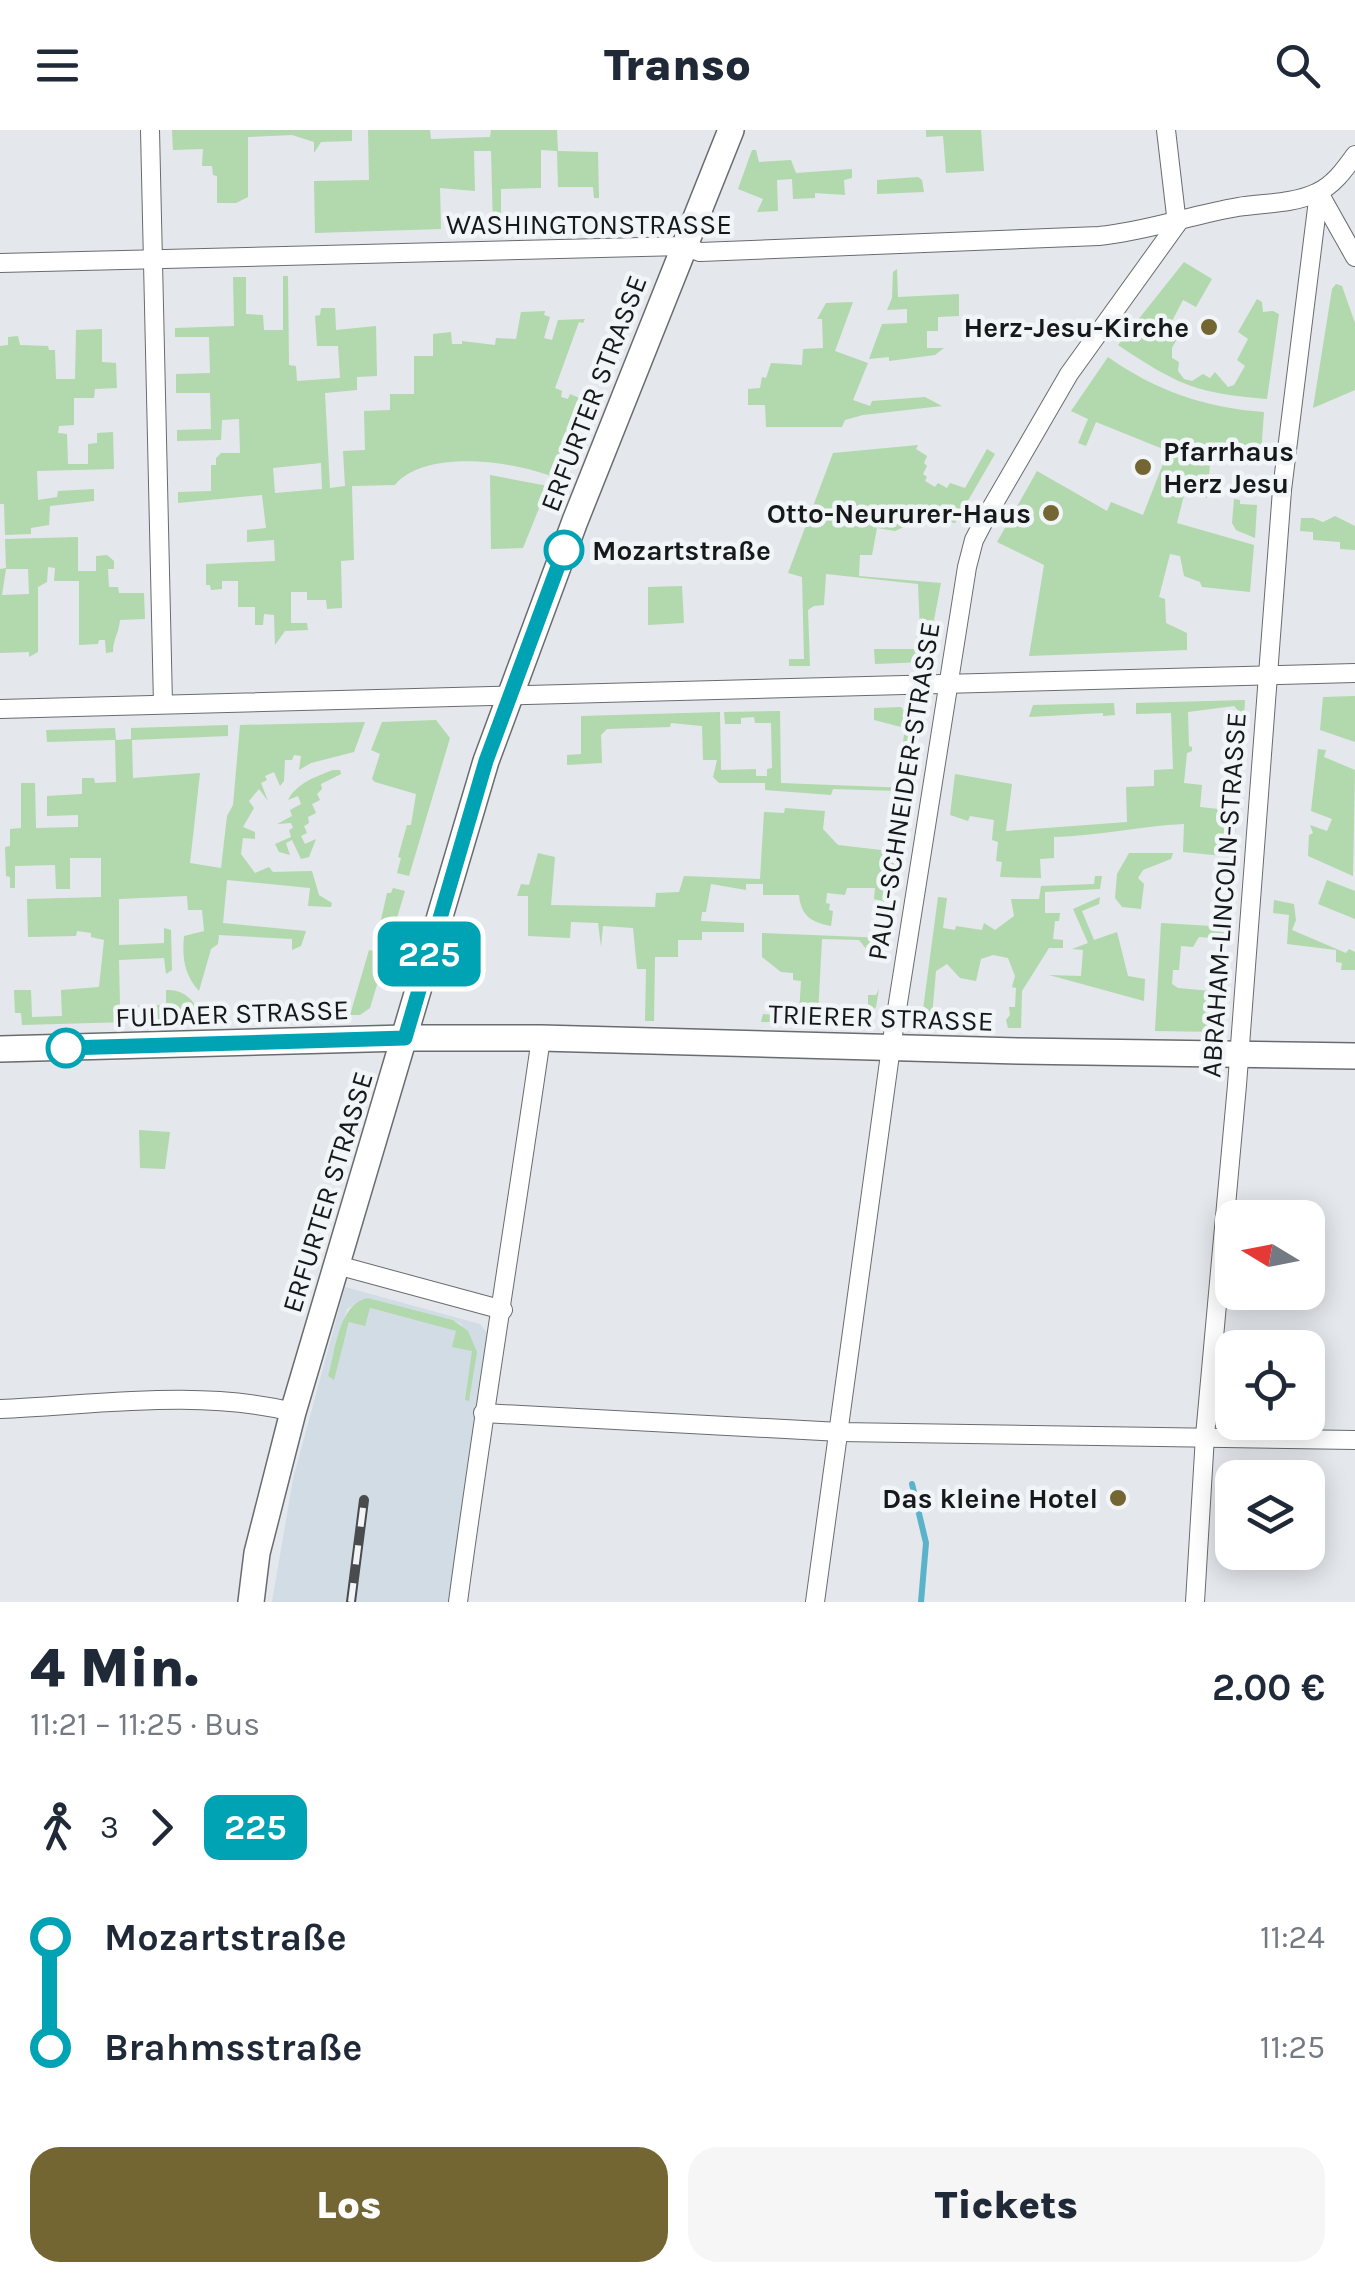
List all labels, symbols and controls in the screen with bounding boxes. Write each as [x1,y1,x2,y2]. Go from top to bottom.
icon: menu [30,38,85,93]
icon: search [1270,38,1325,93]
text: Transo [604,39,751,91]
street label: WASHINGTONSTRASSE [446,208,732,241]
street label: ERFURTER STRASSE [533,270,654,516]
place label: Herz-Jesu-Kirche [963,311,1189,344]
marker: Herz-Jesu-Kirche [1198,316,1220,338]
place label: Pfarrhaus Herz Jesu [1163,435,1294,500]
marker: Pfarrhaus Herz Jesu [1132,456,1154,478]
place label: Otto-Neururer-Haus [767,497,1031,530]
marker: Otto-Neururer-Haus [1040,502,1062,524]
marker: Mozartstraße [545,531,583,569]
place label: Mozartstraße [592,534,771,567]
street label: PAUL-SCHNEIDER-STRASSE [860,620,947,963]
street label: ABRAHAM-LINCOLN-STRASSE [1194,711,1253,1079]
line badge: 225 [372,922,486,986]
text: 225 [398,934,460,975]
street label: FULDAER STRASSE [115,993,349,1034]
street label: TRIERER STRASSE [768,997,994,1038]
unlabelled marker [47,1029,85,1067]
street label: ERFURTER STRASSE [275,1068,380,1317]
north arrow [1215,1200,1325,1310]
map controls [1215,1200,1325,1570]
button: locate [1215,1330,1325,1440]
button: layers [1215,1460,1325,1570]
place label: Das kleine Hotel [882,1482,1098,1515]
marker: Das kleine Hotel [1107,1487,1129,1509]
text: 4 Min. [30,1636,198,1700]
text: 2.00 € [1212,1665,1325,1710]
text: 11:21 – 11:25 · Bus [30,1706,260,1743]
icon: walk [30,1800,85,1855]
icon: forward [134,1800,189,1855]
text: 225 [224,1807,287,1848]
text: 3 [100,1809,119,1846]
text: Mozartstraße [104,1915,347,1960]
text: 11:24 [1260,1919,1325,1956]
text: Brahmsstraße [104,2025,363,2070]
text: 11:25 [1260,2029,1325,2066]
button: Los [30,2147,668,2262]
button: Tickets [688,2147,1325,2262]

